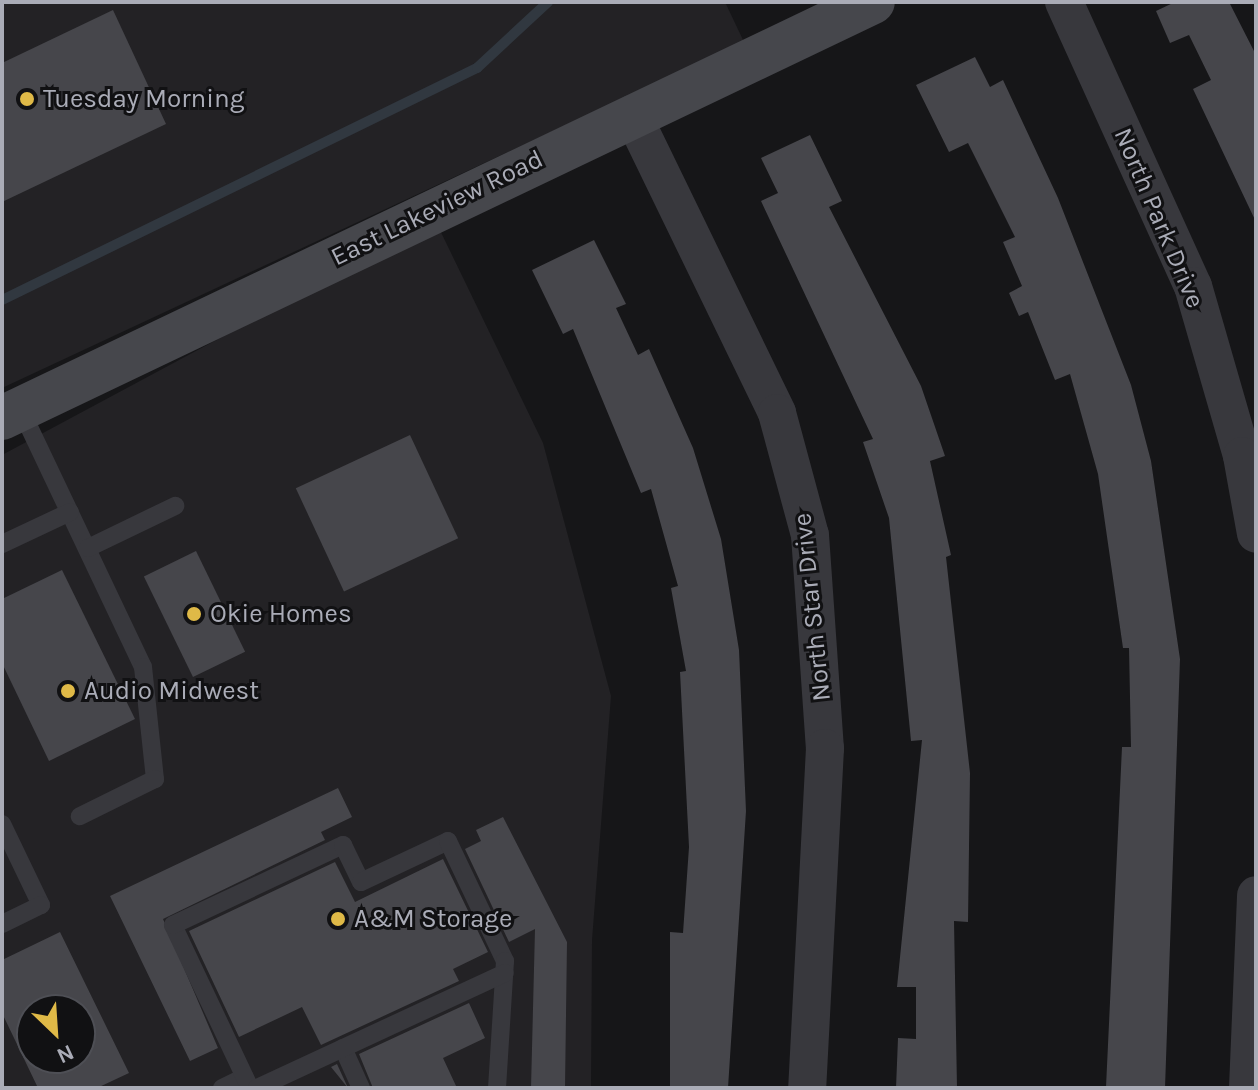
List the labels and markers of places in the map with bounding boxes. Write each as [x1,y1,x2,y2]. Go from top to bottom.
place label: Tuesday Morning [43,83,244,115]
marker: Tuesday Morning [18,90,36,108]
place label: Okie Homes [210,598,352,630]
marker: Okie Homes [185,605,203,623]
place label: Audio Midwest [84,675,259,707]
marker: Audio Midwest [59,682,77,700]
place label: A&M Storage [354,903,512,935]
marker: A&M Storage [329,910,347,928]

